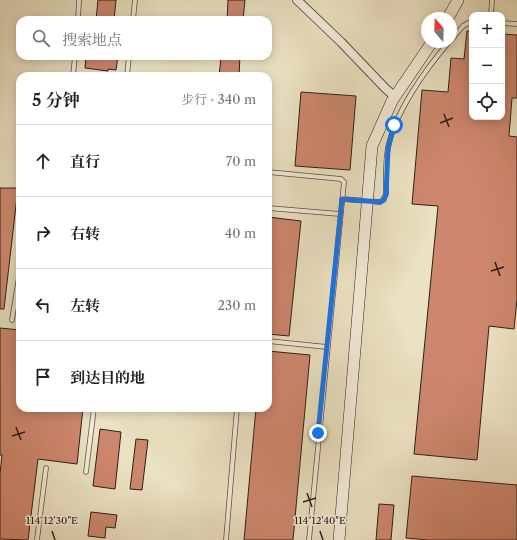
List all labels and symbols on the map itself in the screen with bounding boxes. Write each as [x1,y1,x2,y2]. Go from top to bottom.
north arrow [421,12,457,48]
route start [385,116,403,134]
route end [309,424,327,442]
text: 114°12'30"E [26,514,78,527]
text: 114°12'40"E [294,514,346,527]

